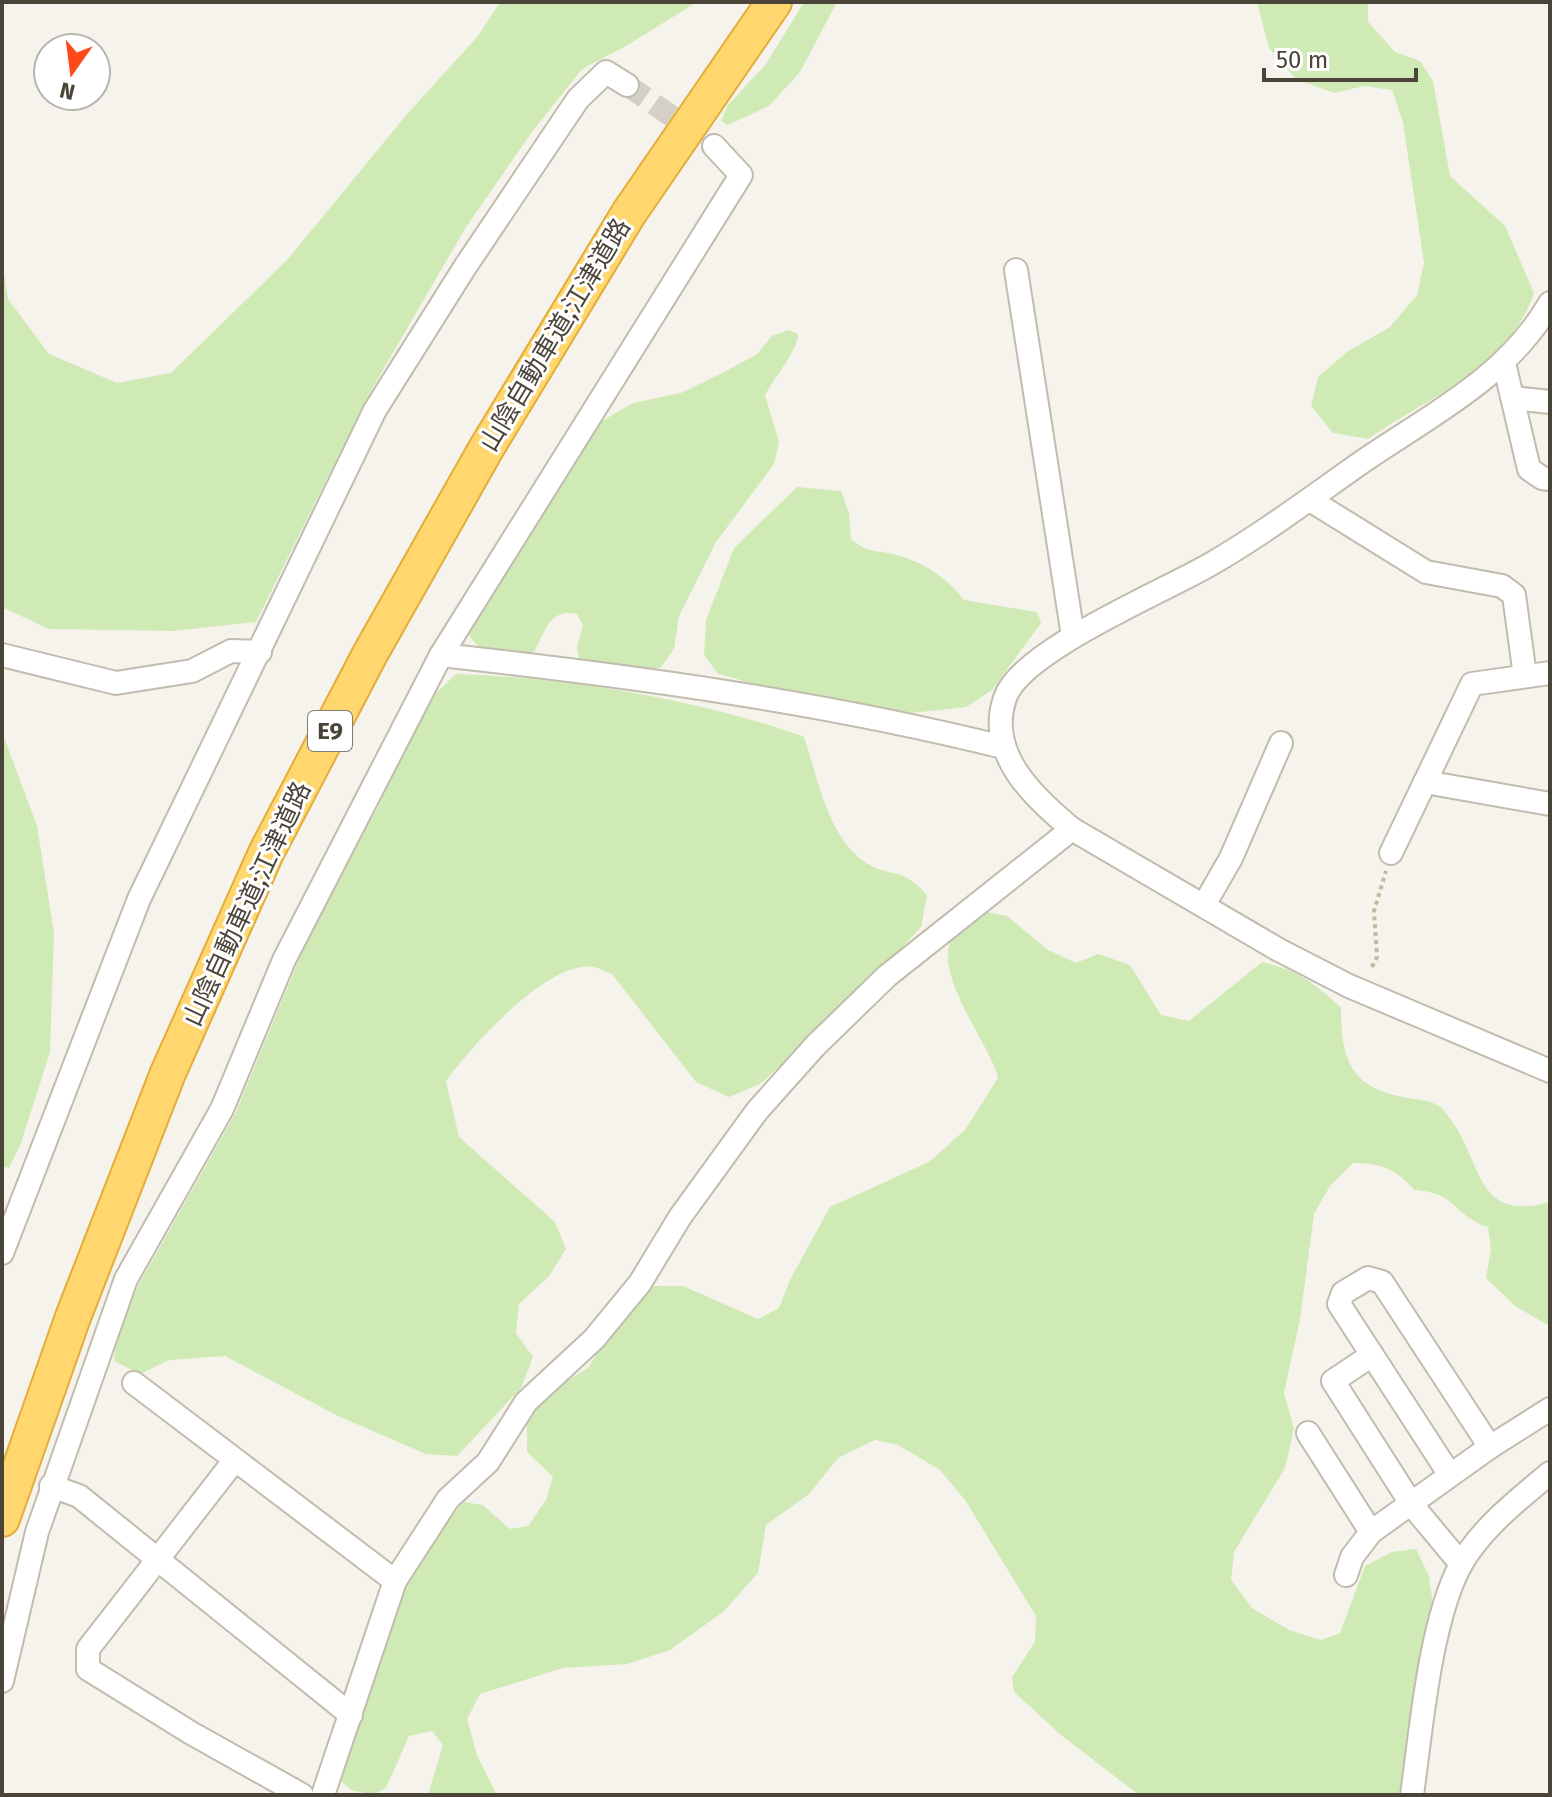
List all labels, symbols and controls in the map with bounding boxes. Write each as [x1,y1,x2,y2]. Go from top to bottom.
north arrow [32,32,112,112]
scale bar [1264,32,1416,82]
text: 50 m [1276,46,1328,74]
text: N [57,76,78,106]
street label: 山陰自動車道;江津道路 [473,213,637,457]
road number: E9 [308,711,352,751]
street label: 山陰自動車道;江津道路 [177,777,317,1031]

